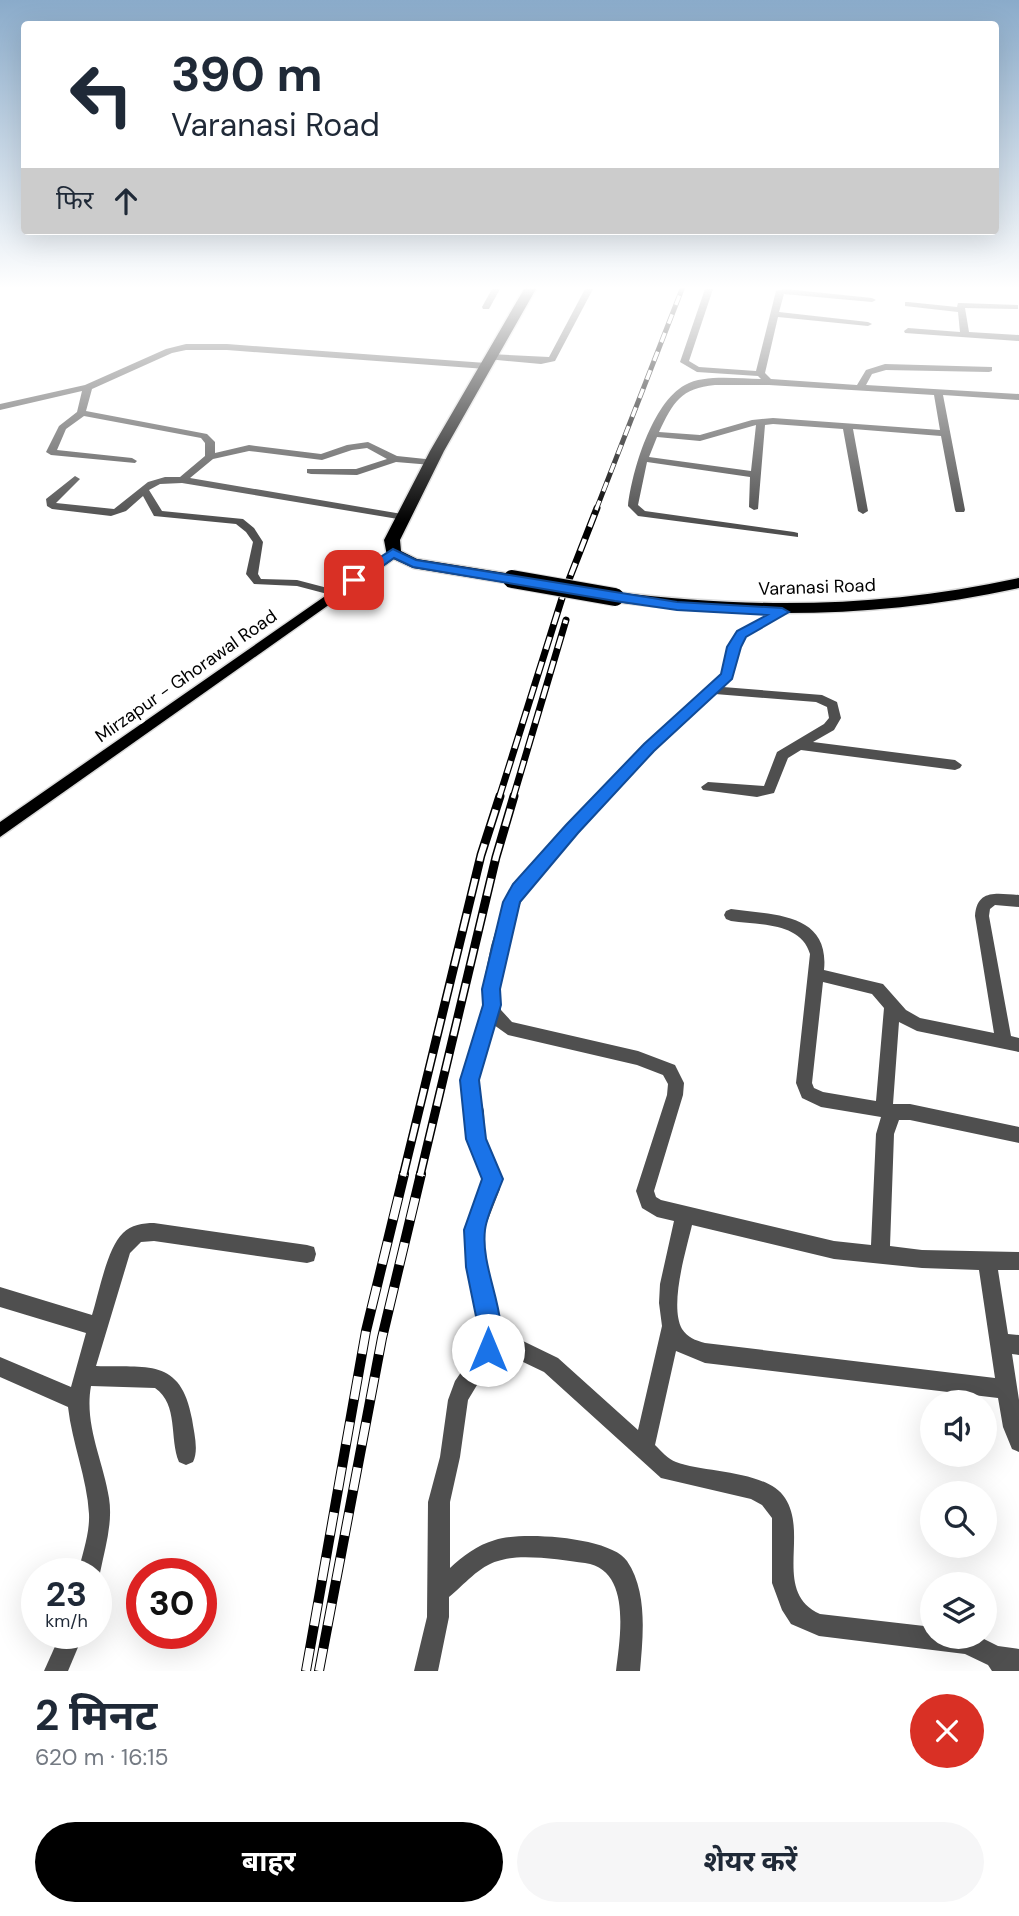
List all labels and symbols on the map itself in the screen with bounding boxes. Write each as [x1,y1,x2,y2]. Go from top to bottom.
pin [324,550,384,610]
street label: Varanasi Road [758,573,876,601]
street label: Mirzapur - Ghorawal Road [90,604,282,748]
position arrow [451,1313,525,1387]
speed limit sign: 30 [126,1558,217,1649]

